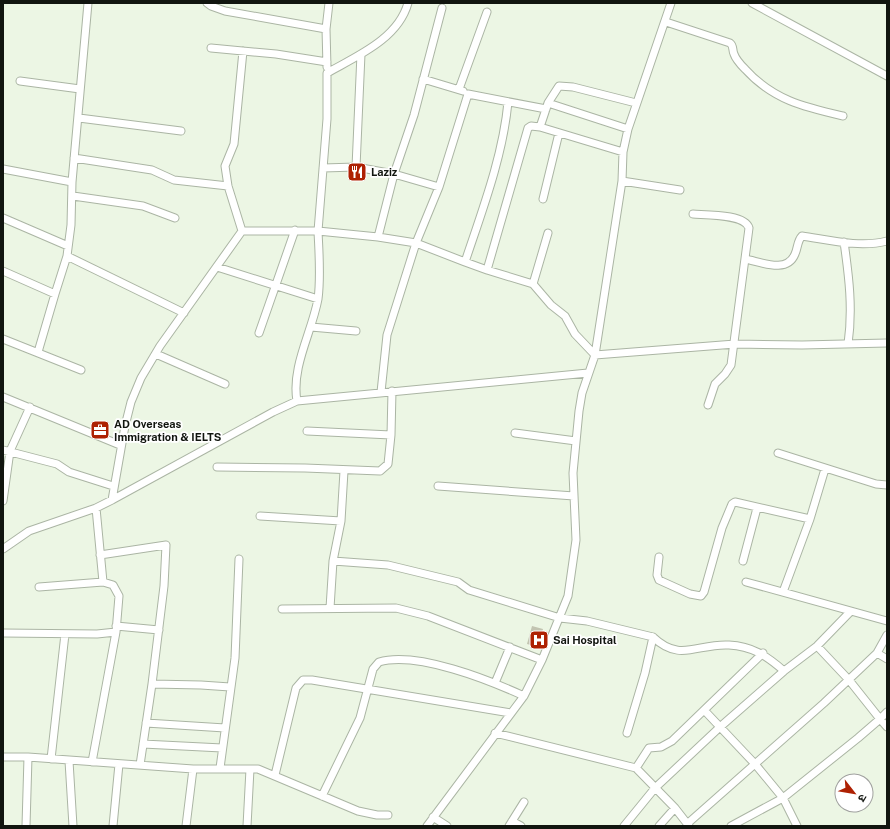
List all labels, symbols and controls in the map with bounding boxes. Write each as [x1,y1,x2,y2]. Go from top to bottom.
restaurant icon: Laziz [346,161,368,183]
place label: Laziz [371,166,398,178]
place label: AD Overseas Immigration & IELTS [114,418,222,443]
office icon: AD Overseas Immigration & IELTS [89,419,111,441]
hospital icon: Sai Hospital [528,629,550,651]
place label: Sai Hospital [553,634,617,646]
north arrow [834,773,874,813]
text: उ [855,792,869,804]

